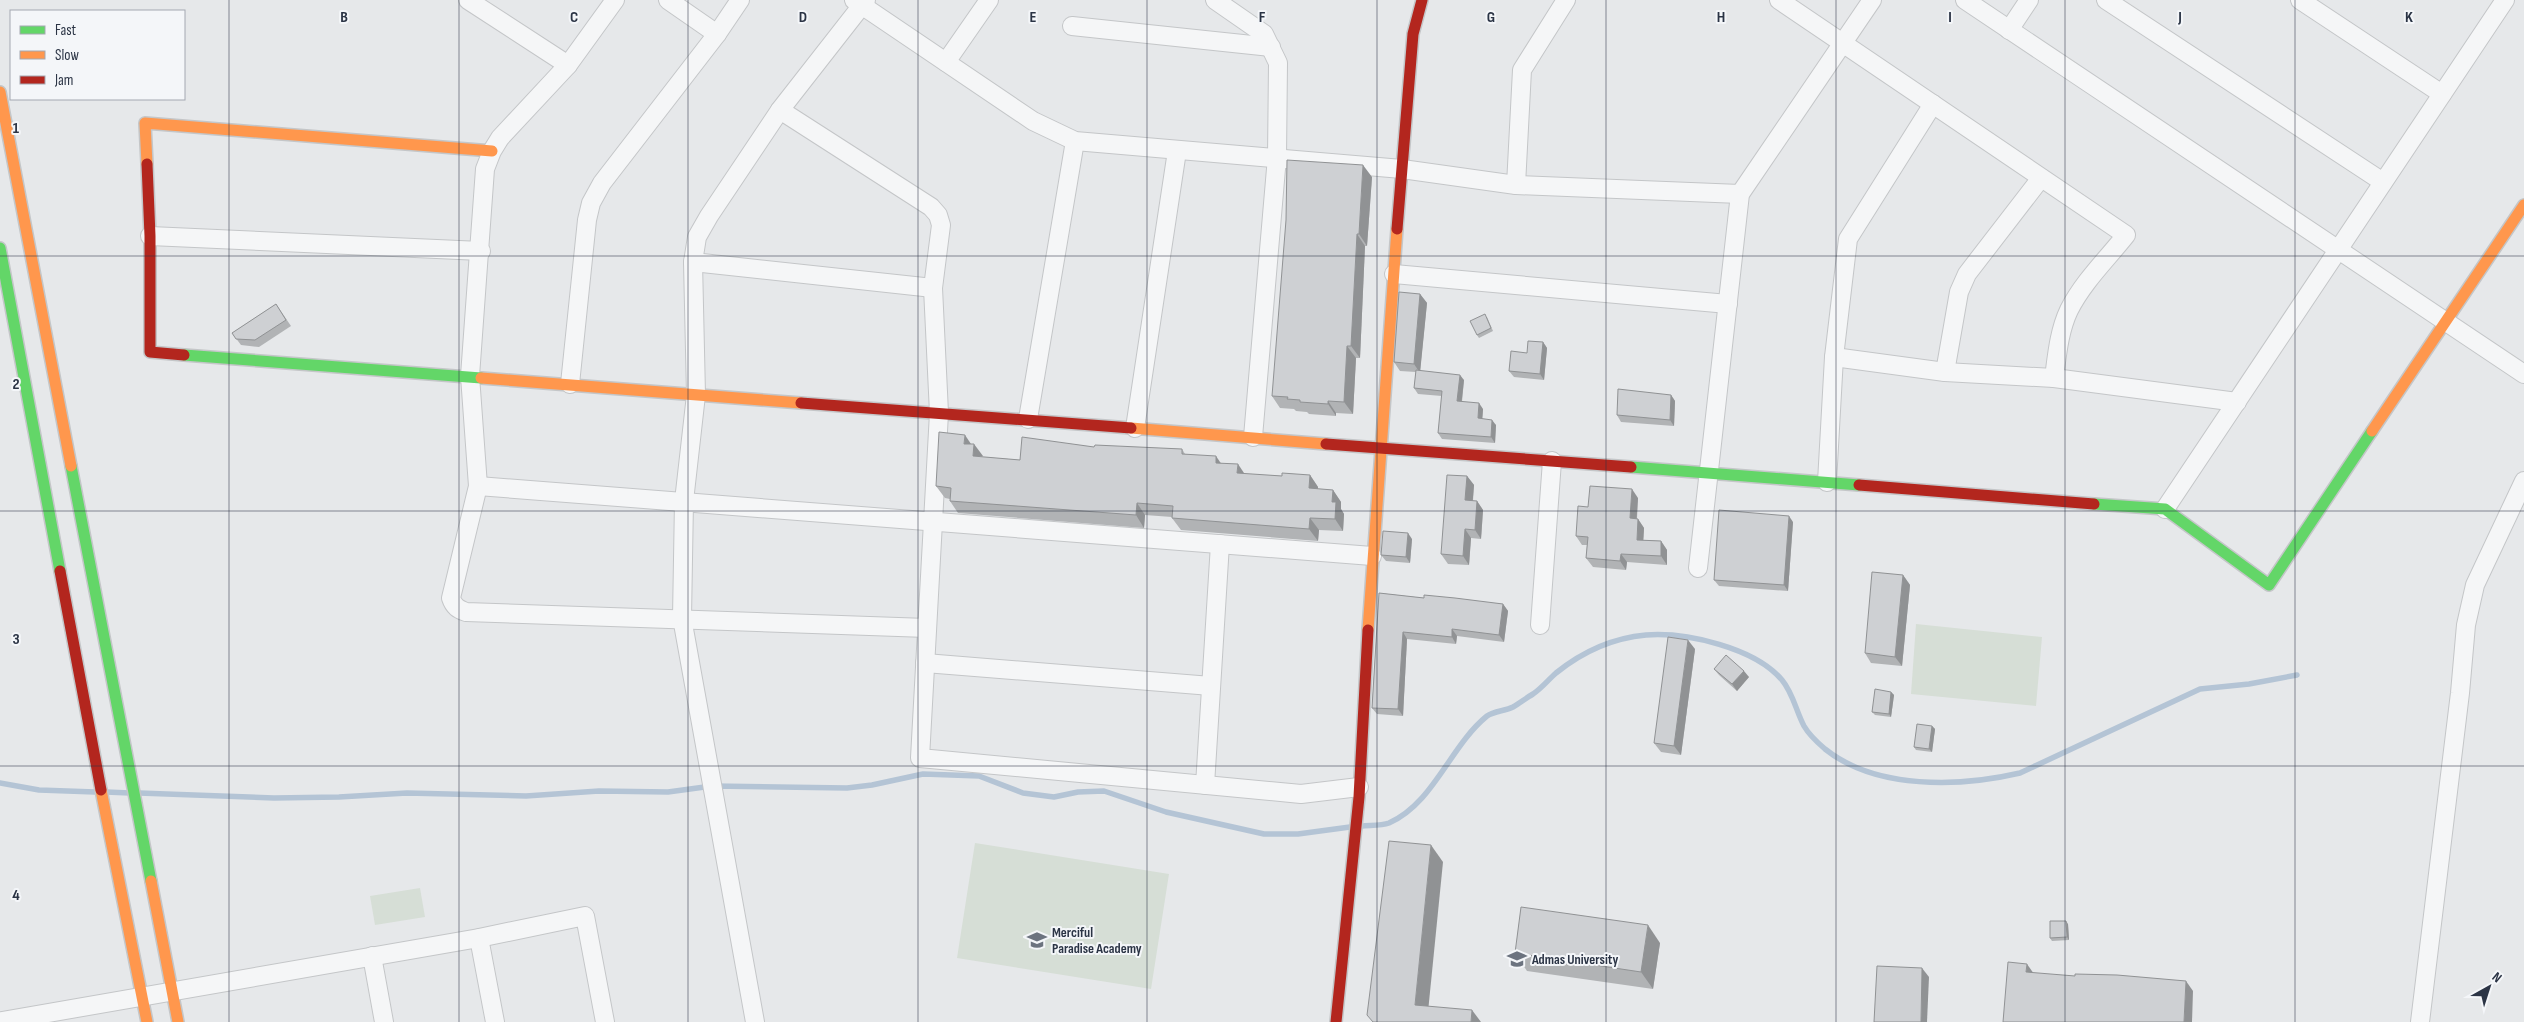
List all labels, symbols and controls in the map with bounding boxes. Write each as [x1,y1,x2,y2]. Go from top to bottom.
text: B [340,8,348,27]
text: C [570,8,578,27]
text: D [799,8,807,27]
text: E [1030,8,1037,27]
text: F [1259,8,1266,27]
text: G [1487,8,1495,27]
text: H [1717,8,1725,27]
text: I [1948,8,1952,27]
text: J [2177,8,2182,27]
text: K [2405,8,2413,27]
legend [10,10,185,100]
text: Fast [55,21,77,40]
text: Slow [55,46,79,65]
text: Jam [54,71,73,90]
text: 1 [13,119,20,138]
text: 2 [12,375,20,394]
text: 3 [12,630,20,649]
text: 4 [12,886,20,905]
place label: Merciful Paradise Academy [1052,924,1142,957]
school or university icon: Merciful Paradise Academy [1026,929,1048,951]
school or university icon: Admas University [1506,948,1528,970]
place label: Admas University [1531,951,1618,968]
north arrow [2464,962,2514,1012]
text: N [2489,968,2505,986]

